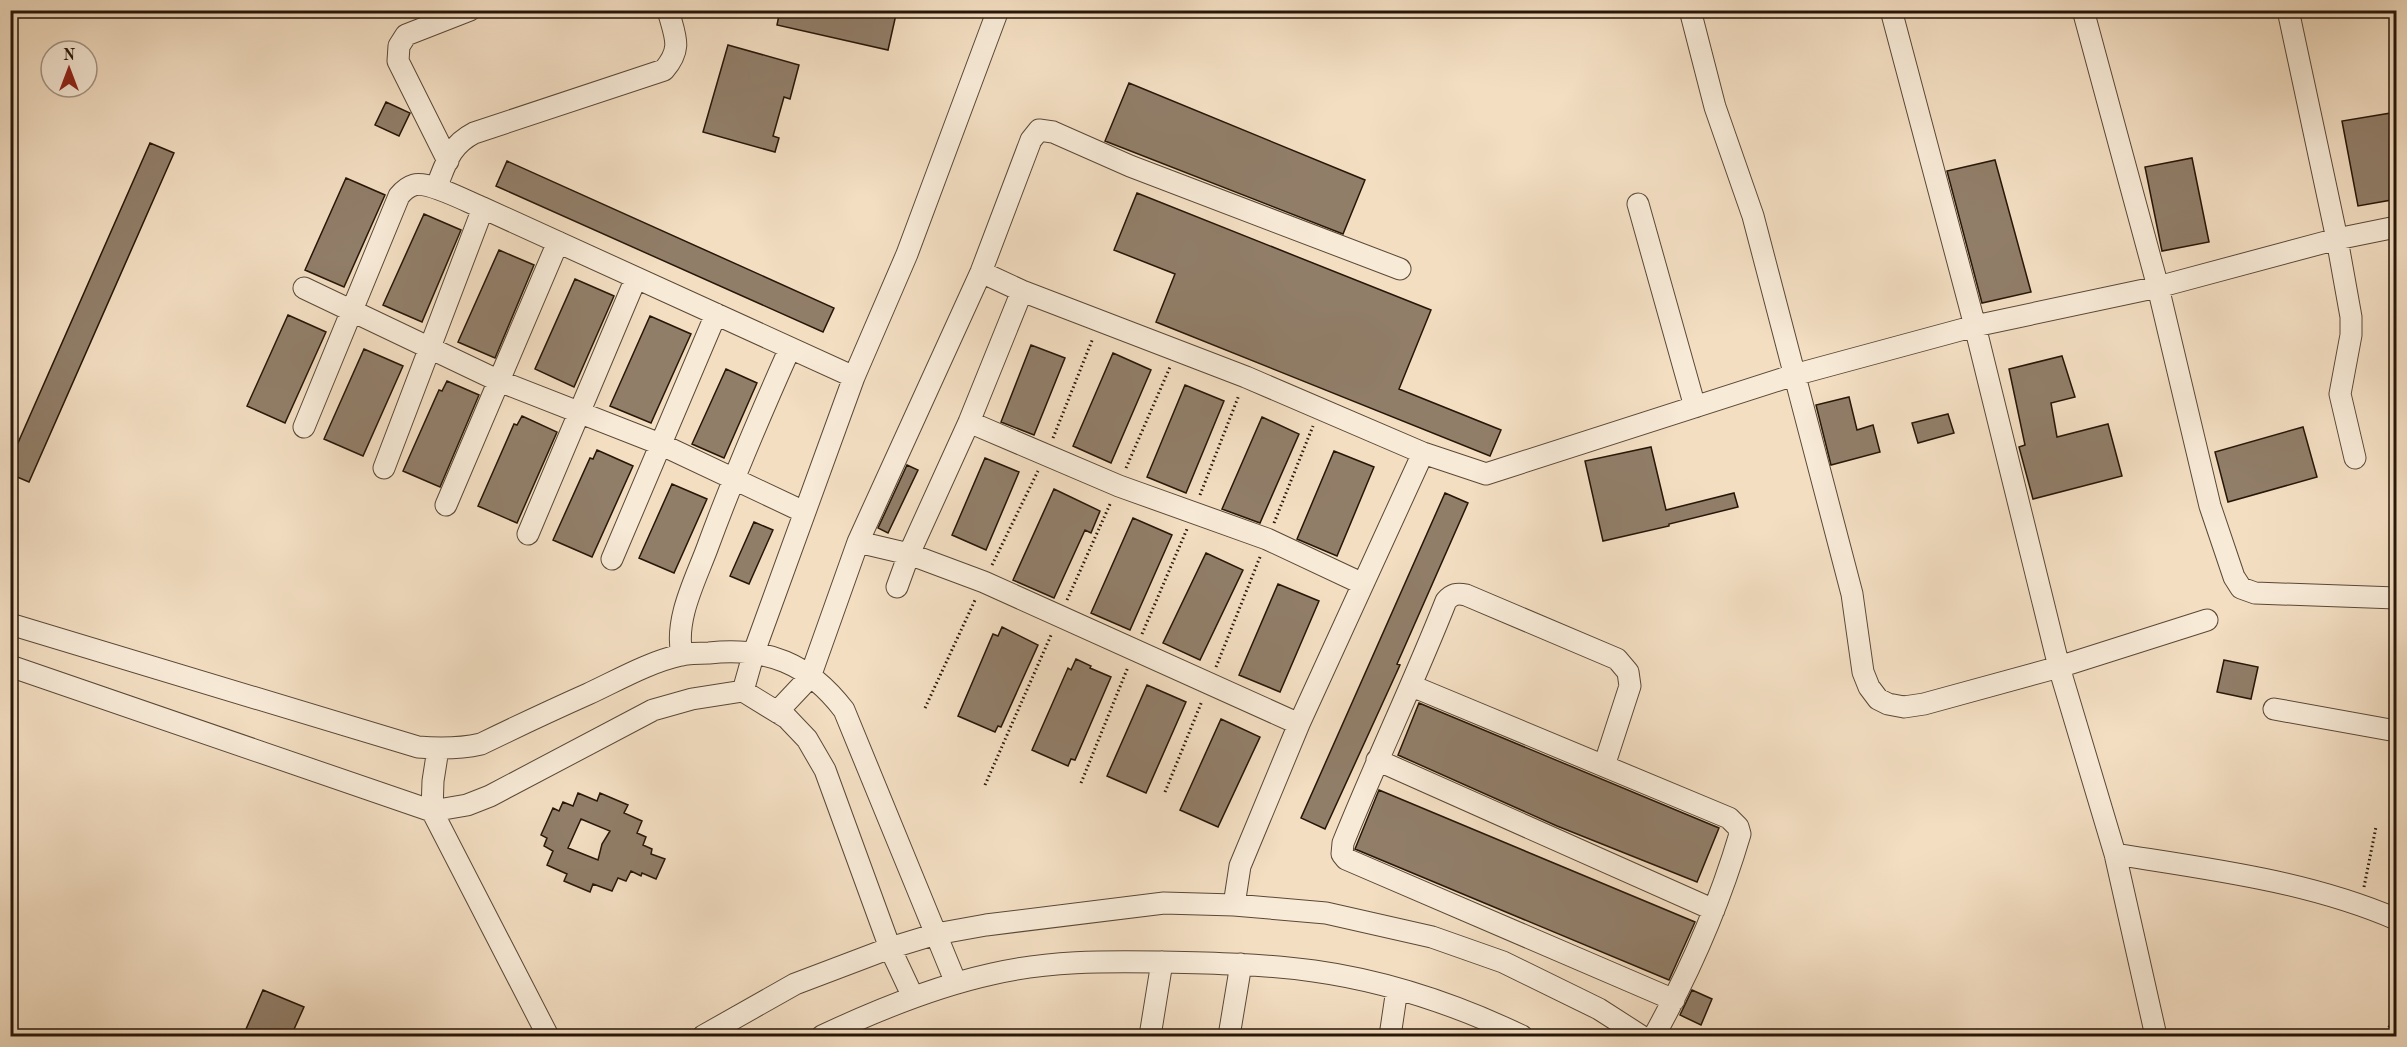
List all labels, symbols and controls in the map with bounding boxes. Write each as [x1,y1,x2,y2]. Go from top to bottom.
north arrow [39,39,99,99]
text: N [63,48,76,64]

